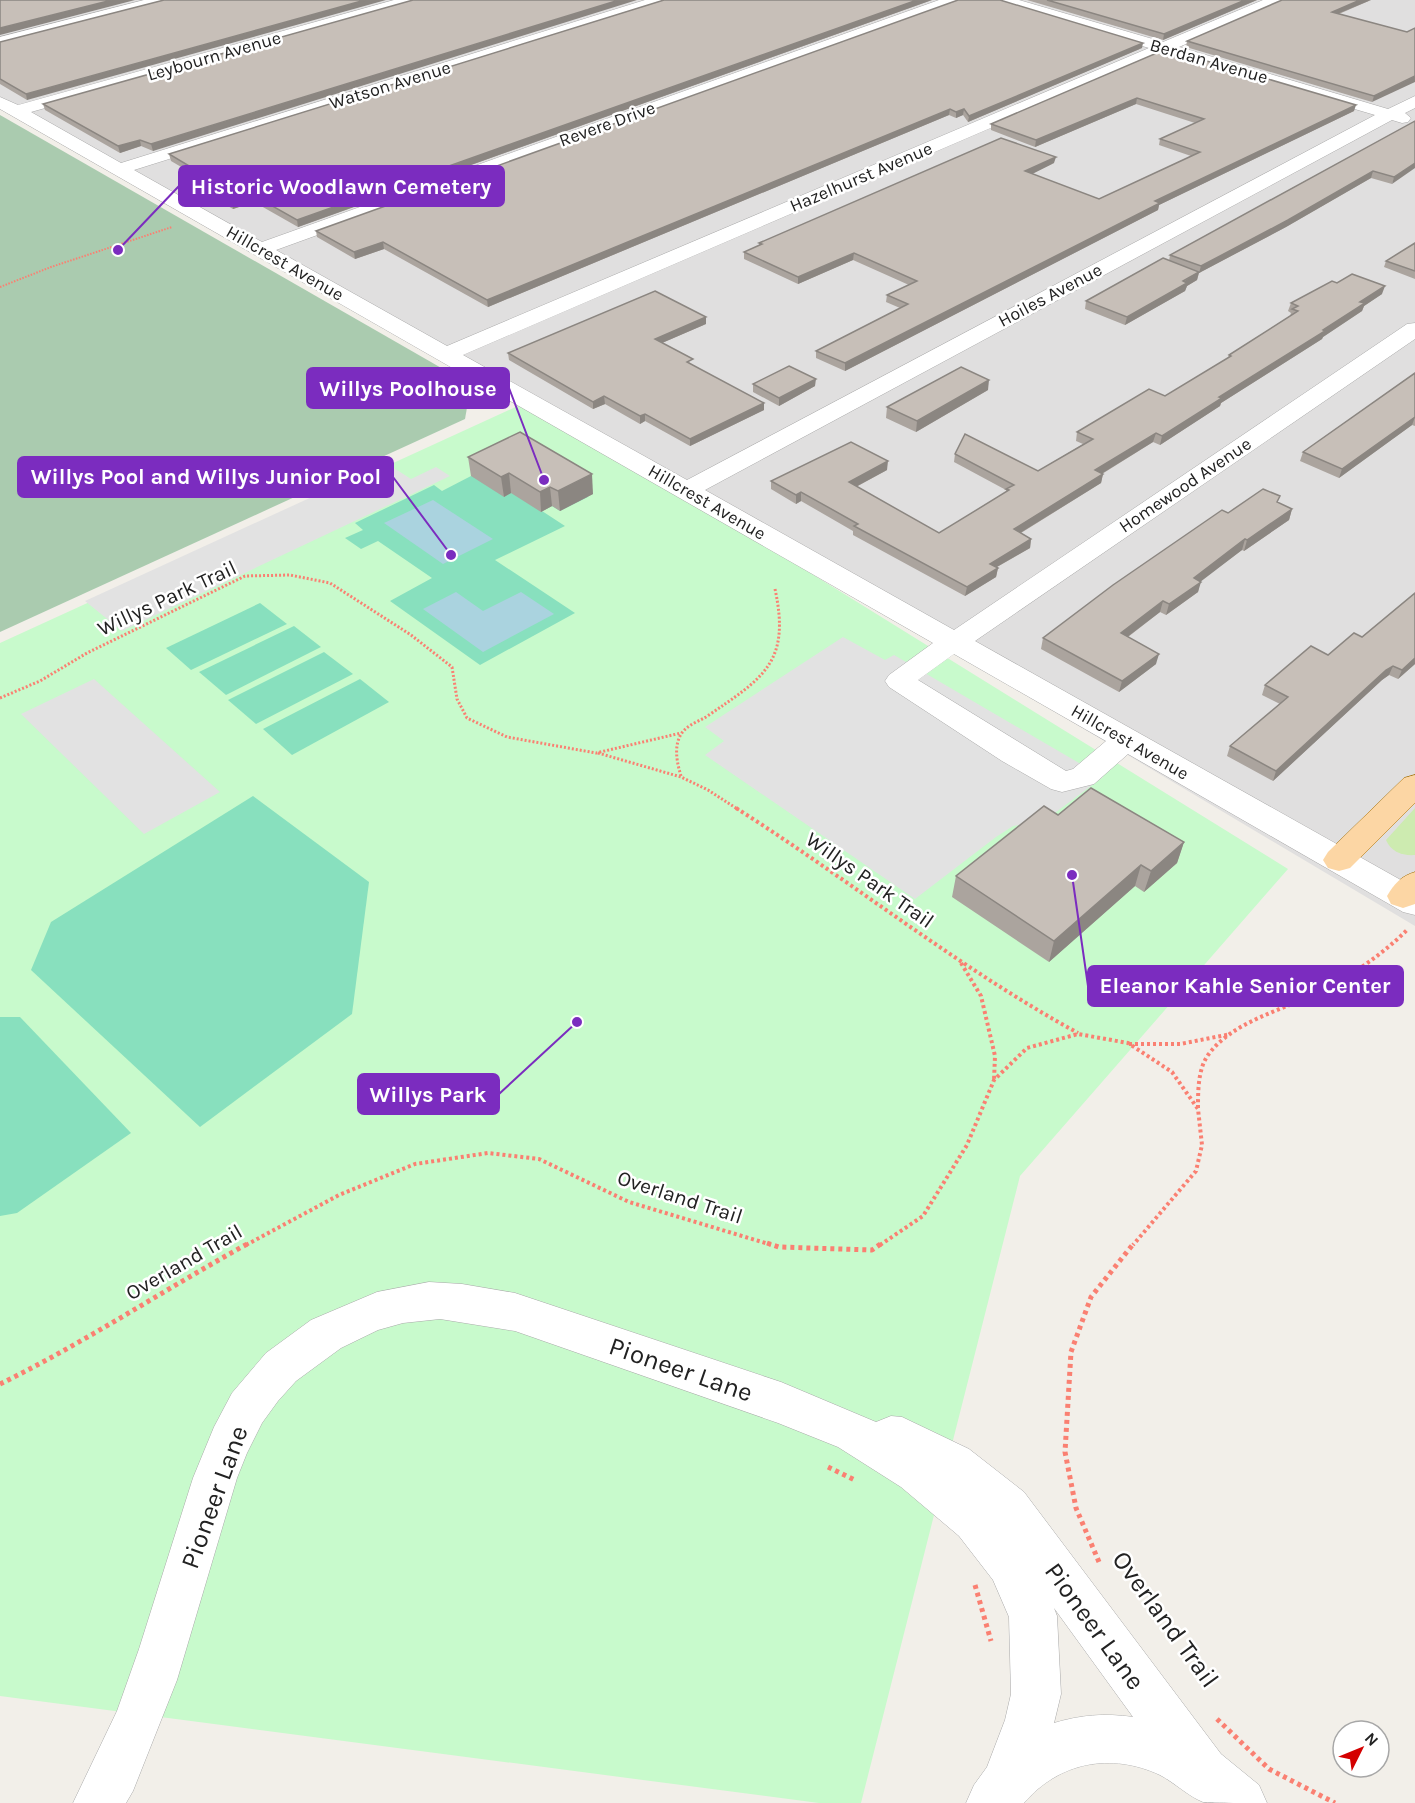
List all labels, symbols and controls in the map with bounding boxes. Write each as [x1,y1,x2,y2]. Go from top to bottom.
street label: Leybourn Avenue [144,26,284,86]
street label: Berdan Avenue [1147,34,1271,88]
street label: Watson Avenue [327,56,453,114]
street label: Revere Drive [556,96,658,152]
street label: Hazelhurst Avenue [786,137,936,217]
callout: Historic Woodlawn Cemetery [179,166,504,206]
text: Historic Woodlawn Cemetery [191,174,491,200]
street label: Hillcrest Avenue [222,220,348,306]
street label: Hoiles Avenue [994,258,1106,332]
callout: Willys Poolhouse [307,368,509,408]
text: Willys Poolhouse [319,376,497,402]
street label: Homewood Avenue [1115,433,1255,537]
callout: Willys Pool and Willys Junior Pool [18,457,393,497]
street label: Hillcrest Avenue [644,459,770,545]
text: Willys Pool and Willys Junior Pool [31,464,381,490]
street label: Willys Park Trail [94,555,240,641]
street label: Hillcrest Avenue [1067,699,1193,785]
street label: Willys Park Trail [801,827,939,933]
callout: Eleanor Kahle Senior Center [1088,966,1403,1006]
text: Eleanor Kahle Senior Center [1100,973,1391,999]
callout: Willys Park [358,1074,499,1114]
text: Willys Park [370,1082,486,1108]
street label: Overland Trail [614,1165,746,1229]
street label: Overland Trail [122,1219,246,1305]
street label: Pioneer Lane [605,1330,757,1409]
street label: Pioneer Lane [174,1421,255,1573]
street label: Overland Trail [1106,1545,1226,1694]
street label: Pioneer Lane [1038,1557,1151,1696]
north arrow [1331,1719,1391,1779]
text: N [1361,1728,1382,1750]

